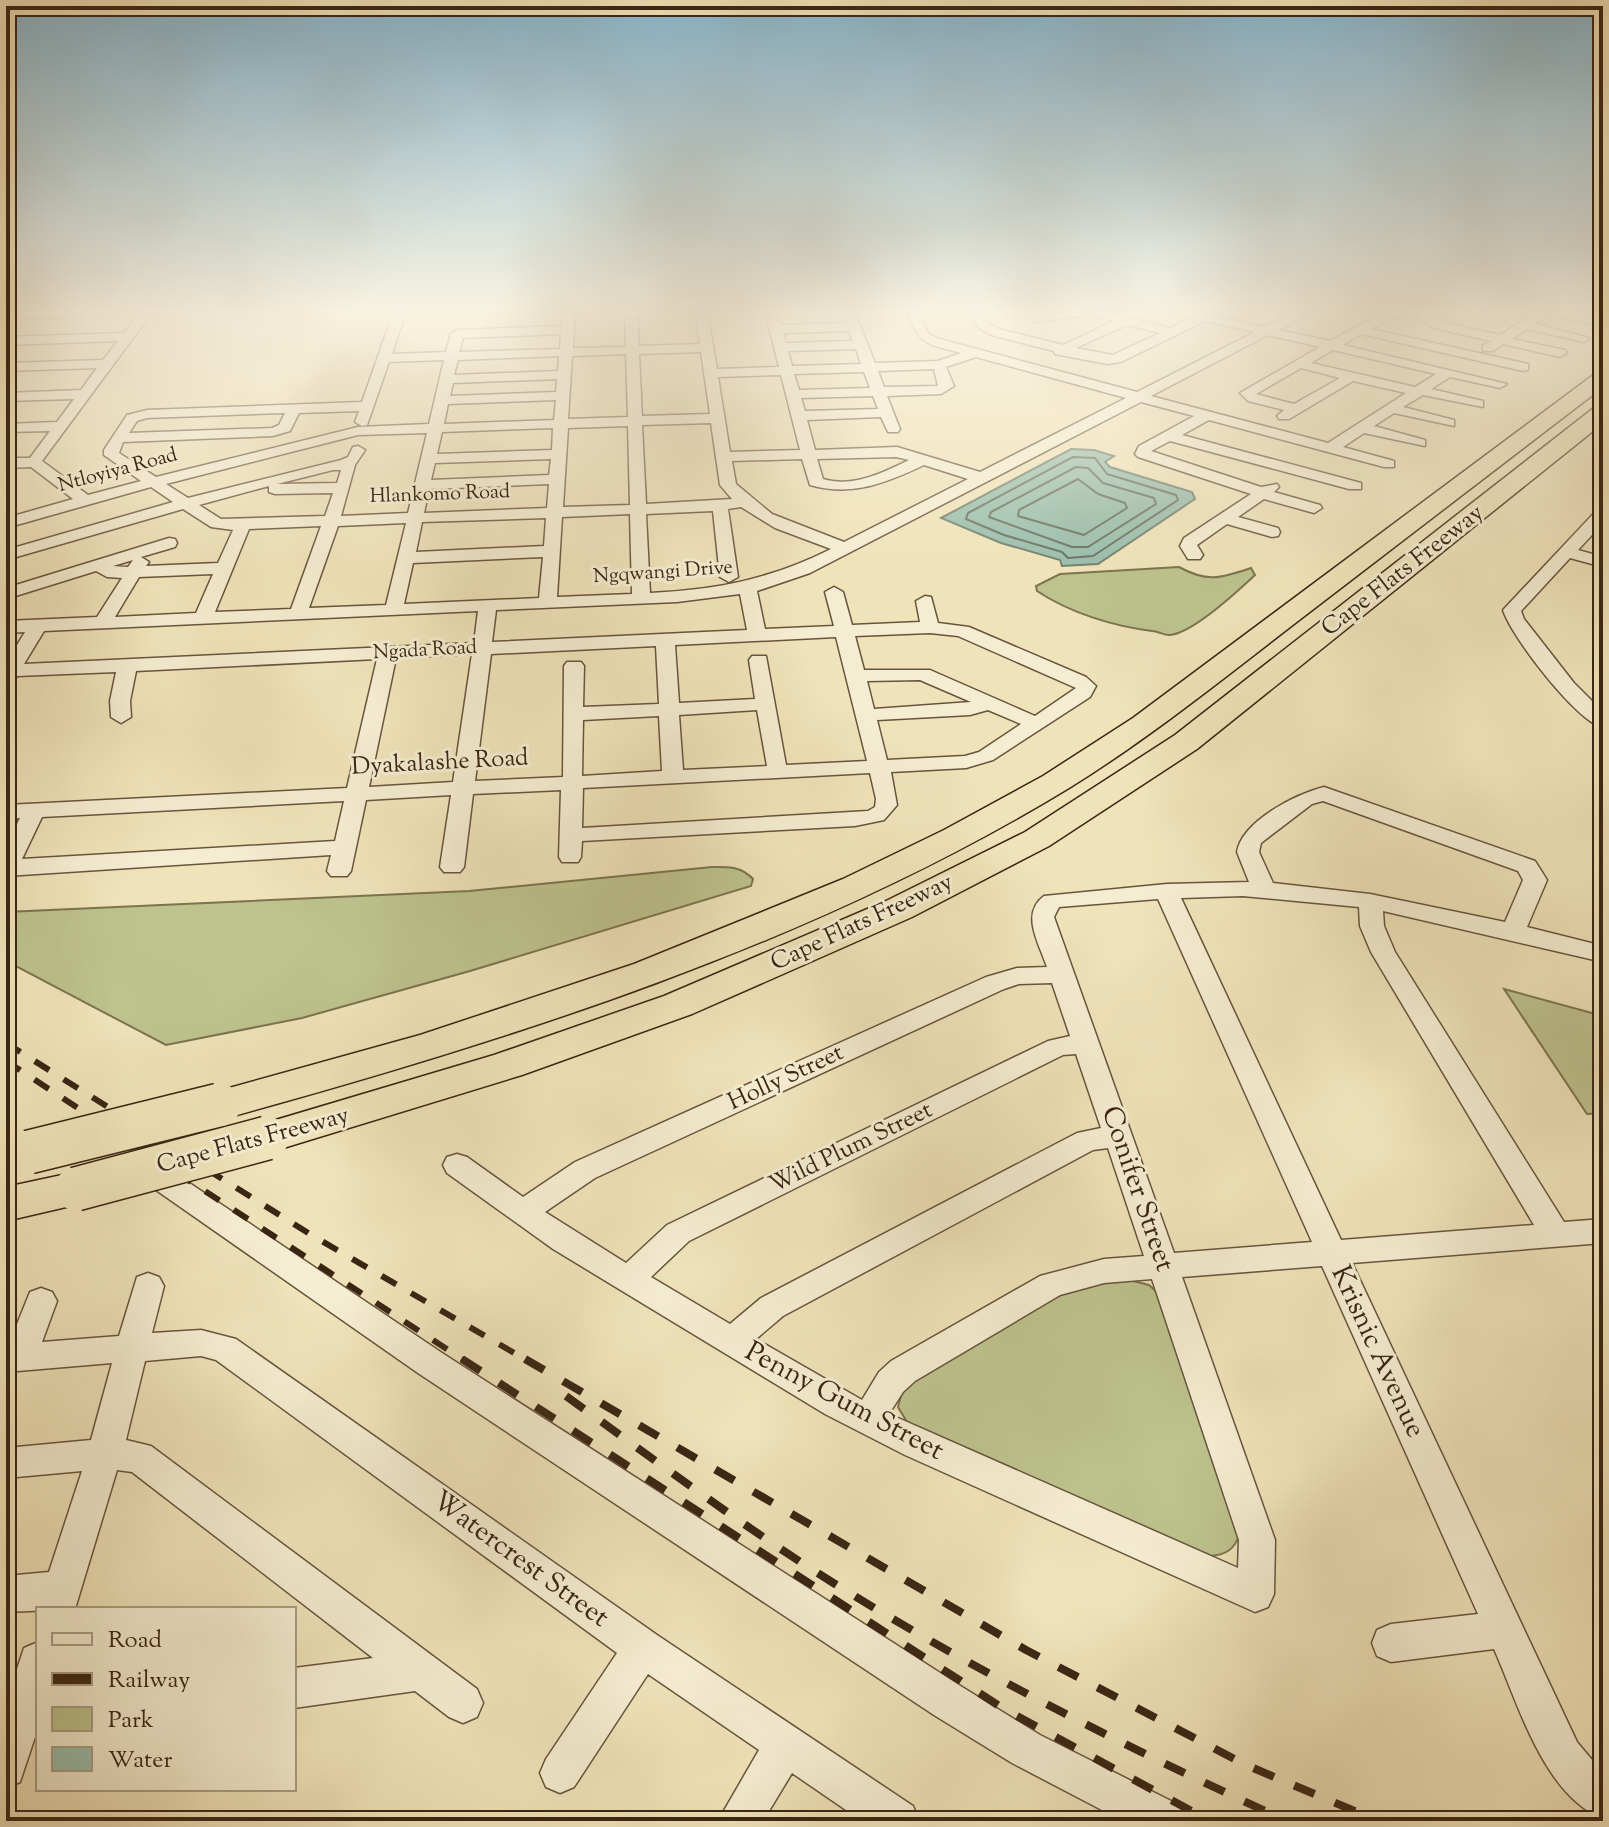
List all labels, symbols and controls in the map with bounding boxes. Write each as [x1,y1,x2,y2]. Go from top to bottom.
street label: Ntloyiya Road [55,441,181,501]
street label: Hlankomo Road [369,478,511,512]
street label: Cape Flats Freeway [1315,497,1491,645]
street label: Ngqwangi Drive [592,554,734,592]
street label: Ngada Road [372,634,478,668]
street label: Dyakalashe Road [350,741,530,785]
street label: Cape Flats Freeway [765,866,959,980]
street label: Holly Street [723,1036,849,1120]
street label: Wild Plum Street [764,1094,938,1202]
street label: Cape Flats Freeway [153,1099,353,1183]
street label: Conifer Street [1090,1101,1184,1277]
street label: Krisnic Avenue [1320,1259,1434,1445]
street label: Penny Gum Street [737,1333,951,1472]
street label: Watercrest Street [423,1482,617,1638]
legend [36,1607,296,1791]
text: Road [108,1624,162,1658]
text: Railway [108,1664,190,1698]
text: Park [108,1704,154,1738]
text: Water [108,1744,172,1778]

